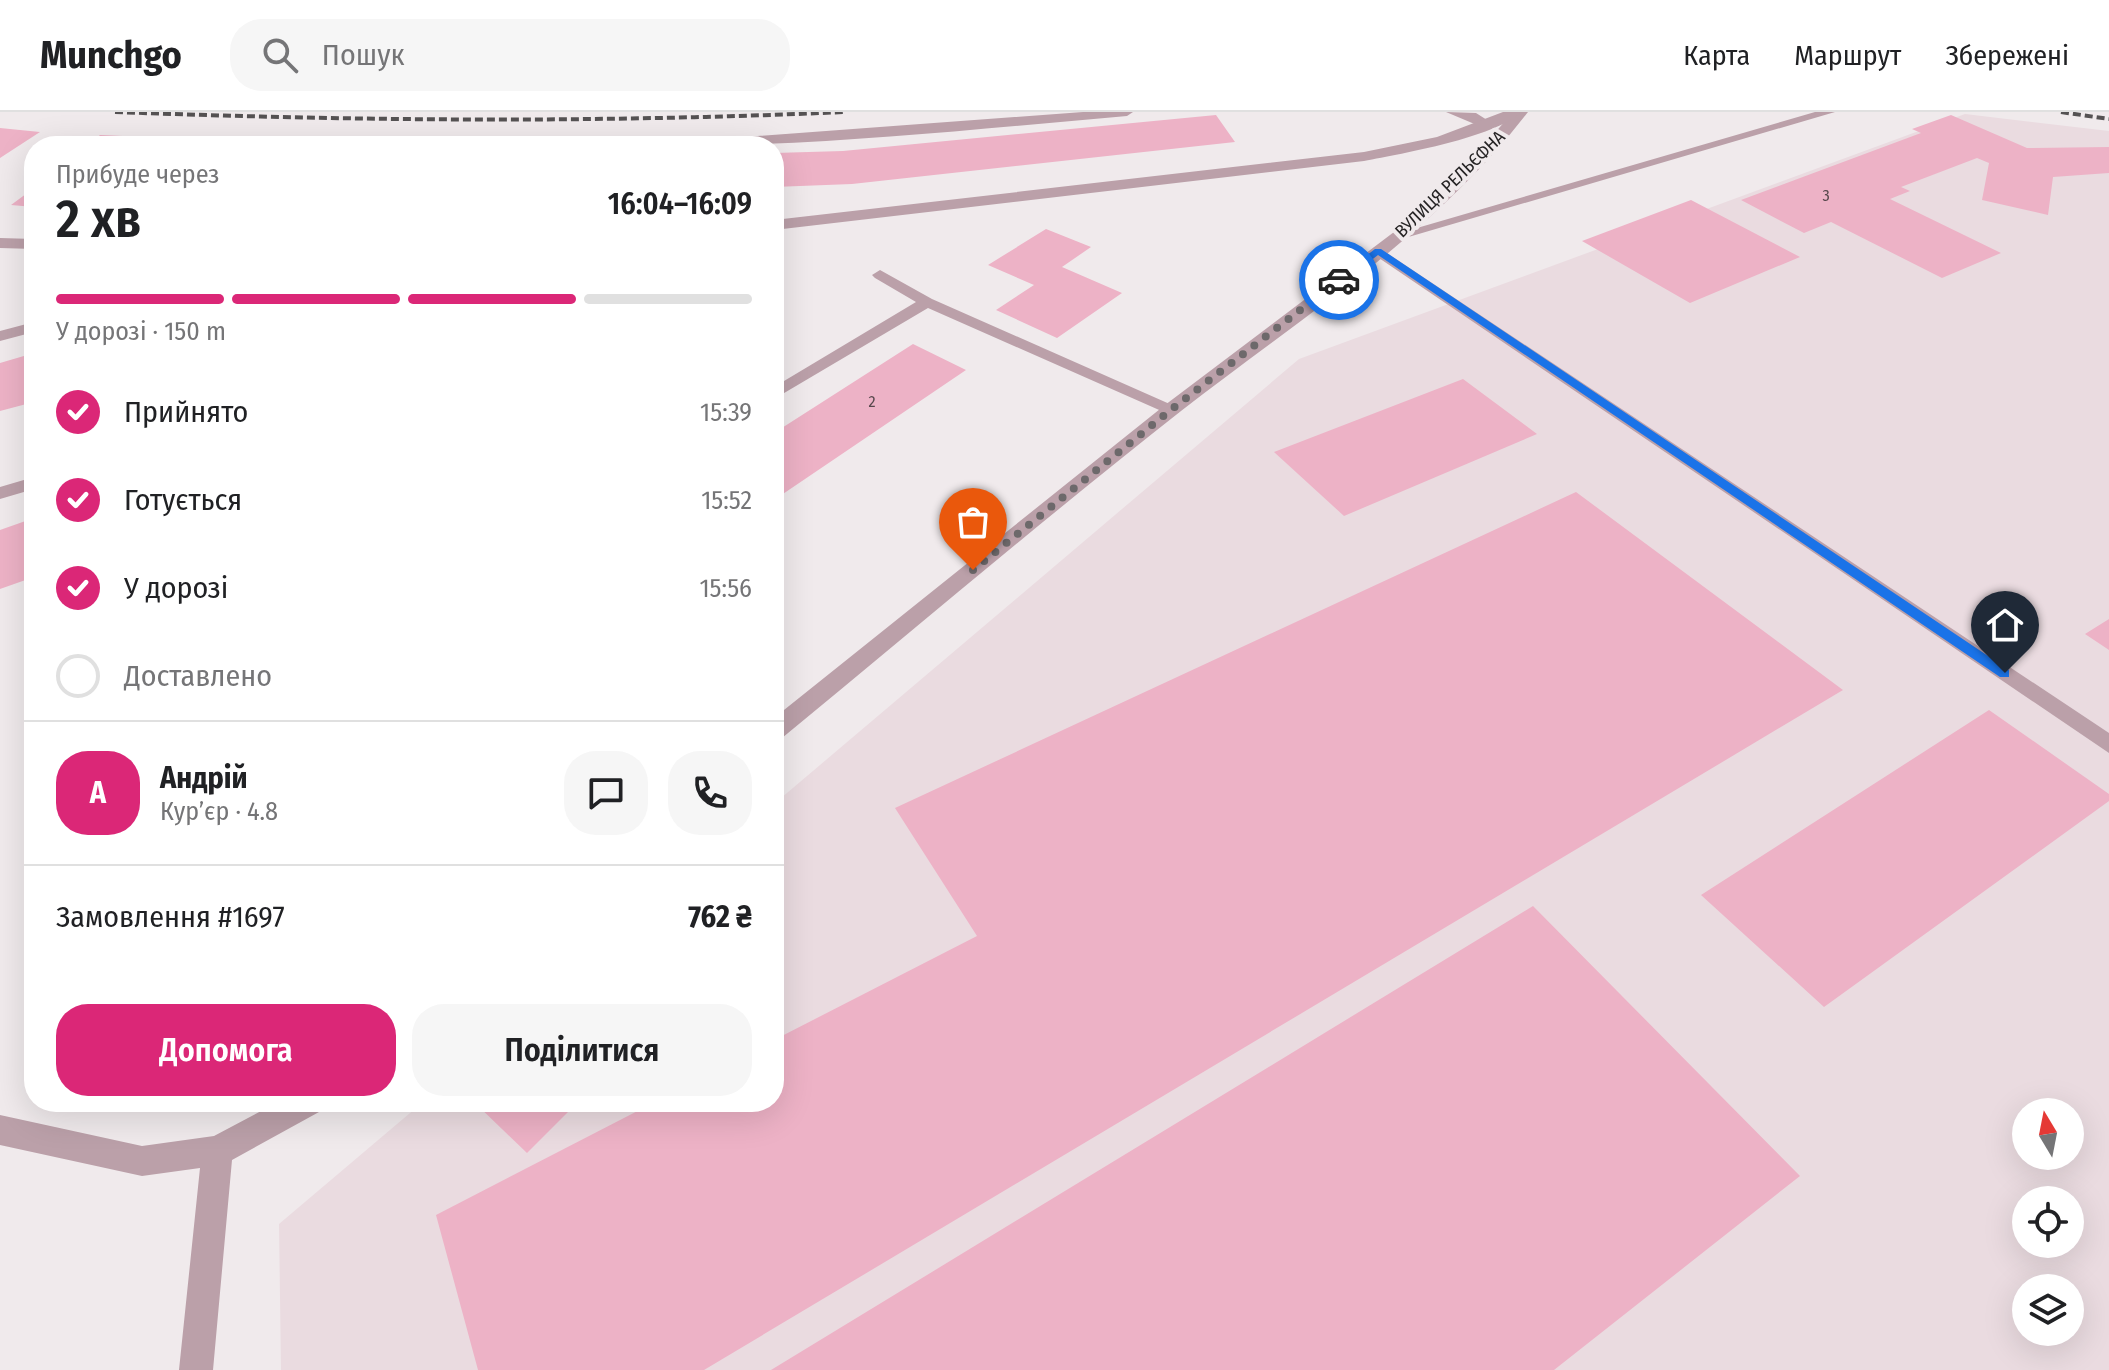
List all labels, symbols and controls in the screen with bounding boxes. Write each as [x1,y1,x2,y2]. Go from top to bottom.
search box [230,19,790,91]
text: Munchgo [40,32,182,78]
icon: search [258,33,302,77]
text: Пошук [322,37,405,73]
text: Карта [1683,39,1750,72]
text: Маршрут [1794,39,1901,72]
text: Збережені [1945,39,2069,72]
street label: ВУЛИЦЯ РЕЛЬЄФНА [1390,126,1510,242]
text: Прибуде через [56,159,219,190]
text: 16:04–16:09 [608,186,752,222]
house number: 3 [1822,186,1830,205]
text: 2 хв [56,188,142,251]
courier [1299,240,1379,320]
icon: car [1317,258,1361,302]
text: У дорозі · 150 m [56,316,226,347]
icon: check [56,390,100,434]
house number: 2 [868,392,876,411]
text: Прийнято [124,394,248,430]
text: 15:39 [700,397,752,428]
icon: check [56,478,100,522]
text: Готується [124,482,242,518]
text: 15:52 [701,485,752,516]
pin [939,488,1007,570]
icon: bag [951,500,995,544]
icon: check [56,566,100,610]
text: У дорозі [124,570,228,606]
text: 15:56 [699,573,752,604]
pin [1971,591,2039,673]
icon: home [1983,603,2027,647]
text: Доставлено [124,658,272,694]
button: chat [564,751,648,835]
button: phone [668,751,752,835]
text: Андрій [160,760,248,796]
text: А [90,775,106,811]
text: Кур’єр · 4.8 [160,796,278,827]
text: Замовлення #1697 [56,899,285,935]
text: 762 ₴ [688,899,752,935]
button: Допомога [56,1004,396,1096]
button: Поділитися [412,1004,752,1096]
north arrow [2012,1098,2084,1170]
map controls [2012,1098,2084,1346]
button: locate [2012,1186,2084,1258]
button: layers [2012,1274,2084,1346]

